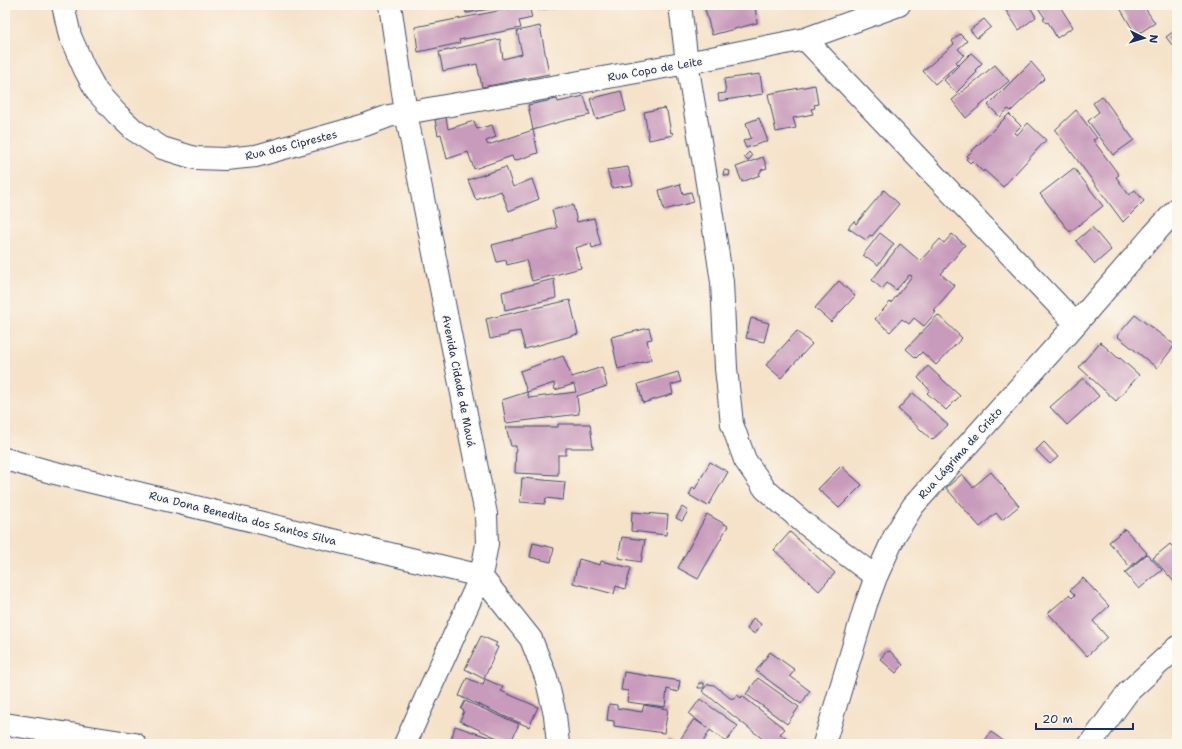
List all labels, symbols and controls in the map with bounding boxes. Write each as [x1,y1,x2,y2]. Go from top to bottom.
north arrow [1124,18,1164,58]
text: N [1146,34,1161,44]
street label: Rua Copo de Leite [606,54,704,85]
street label: Rua dos Ciprestes [243,127,339,164]
street label: Avenida Cidade de Mauá [438,314,479,449]
street label: Rua Lágrima de Cristo [915,404,1006,502]
street label: Rua Dona Benedita dos Santos Silva [148,488,338,549]
scale bar [1036,705,1133,731]
text: 20 m [1042,711,1073,727]

